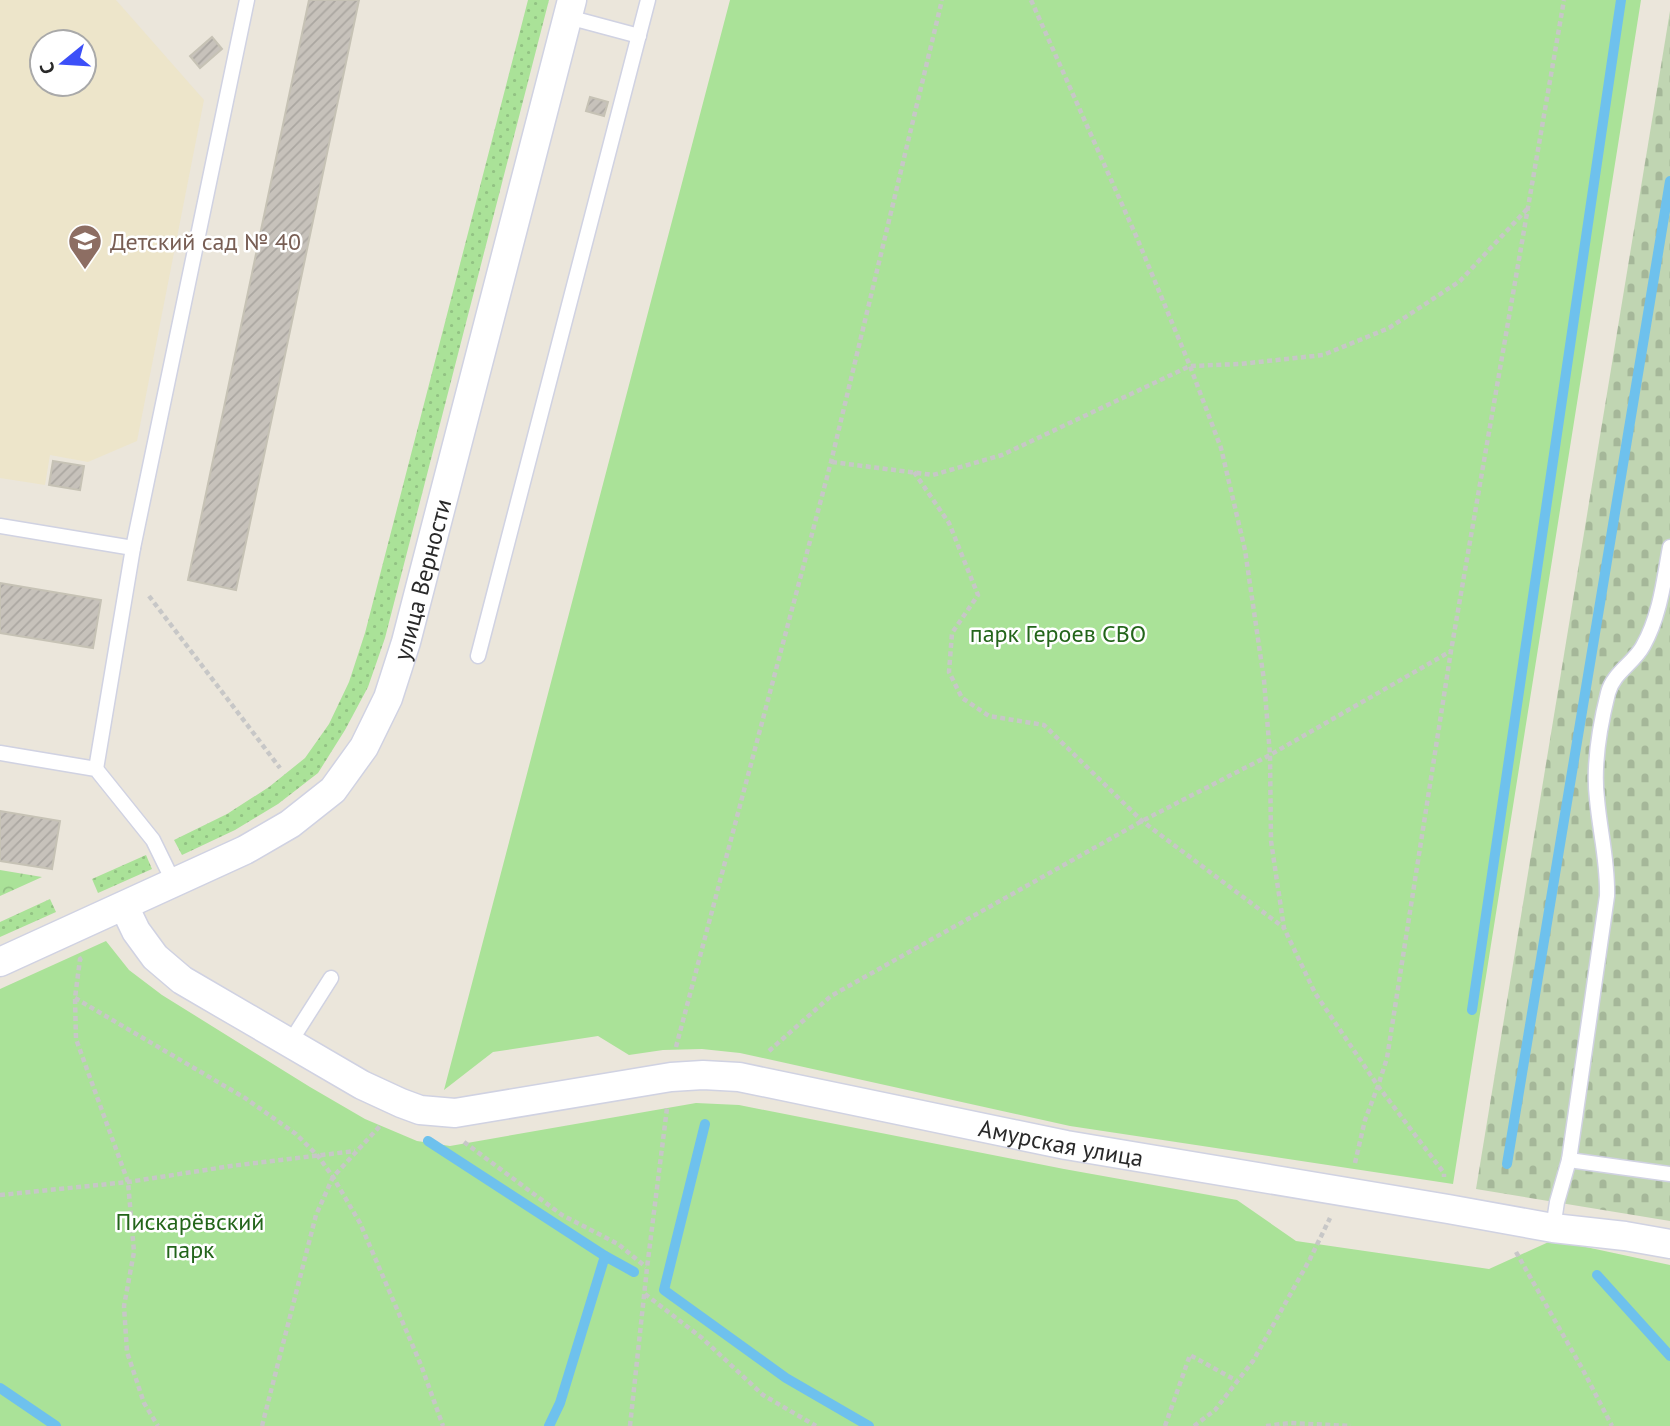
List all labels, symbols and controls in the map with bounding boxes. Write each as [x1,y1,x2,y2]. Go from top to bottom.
north arrow [28,28,98,98]
text: С [34,59,60,77]
school or university icon: Детский сад № 40 [66,222,104,271]
place label: Детский сад № 40 [110,226,301,257]
street label: улица Верности [386,496,458,664]
park label: парк Героев СВО [970,618,1146,649]
street label: Амурская улица [976,1112,1146,1173]
park label: Пискарёвский парк [116,1206,264,1265]

